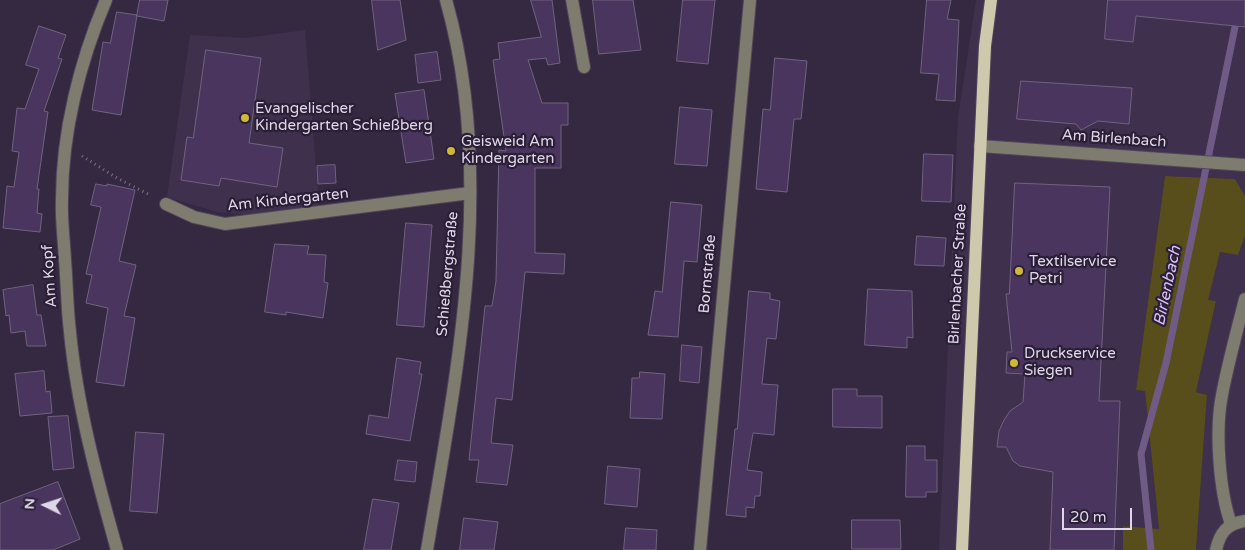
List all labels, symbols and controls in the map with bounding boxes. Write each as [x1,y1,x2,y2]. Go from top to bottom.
place label: Evangelischer Kindergarten Schießberg [255,100,433,135]
marker: Evangelischer Kindergarten Schießberg [239,112,251,124]
street label: Am Birlenbach [1061,126,1167,152]
place label: Geisweid Am Kindergarten [461,133,554,168]
marker: Geisweid Am Kindergarten [445,145,457,157]
street label: Am Kindergarten [226,185,350,215]
street label: Birlenbacher Straße [945,203,971,345]
street label: Schießbergstraße [434,211,462,337]
street label: Bornstraße [696,234,720,314]
street label: Am Kopf [39,244,61,308]
water label: Birlenbach [1150,244,1186,328]
place label: Textilservice Petri [1029,253,1116,288]
marker: Textilservice Petri [1013,265,1025,277]
place label: Druckservice Siegen [1024,345,1116,380]
marker: Druckservice Siegen [1008,357,1020,369]
north arrow [20,480,70,530]
text: N [21,498,38,510]
scale bar [1065,498,1135,530]
text: 20 m [1070,508,1107,526]

